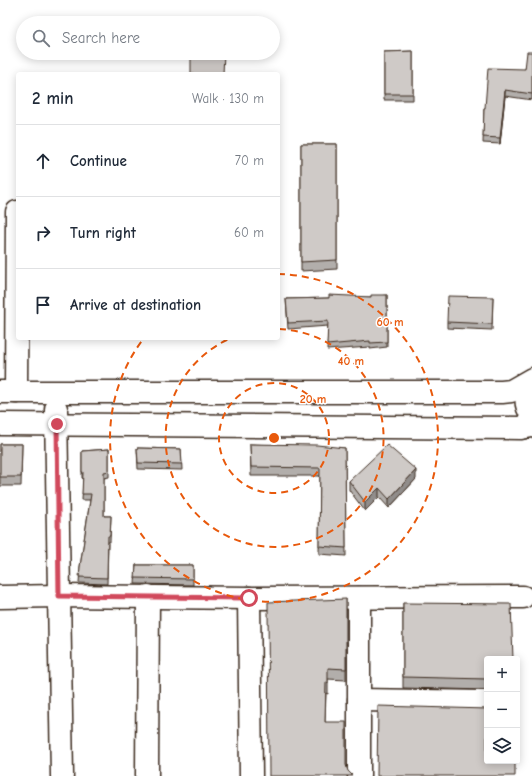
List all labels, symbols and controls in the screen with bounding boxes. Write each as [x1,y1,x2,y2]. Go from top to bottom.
search box [16,16,280,60]
icon: search [30,27,52,49]
text: Search here [62,29,140,47]
text: 2 min [32,89,73,108]
text: Walk · 130 m [192,91,264,106]
icon: ahead [32,150,54,172]
text: Continue [70,152,127,170]
text: 70 m [235,153,264,168]
icon: right [32,222,54,244]
text: Turn right [70,224,136,242]
text: 60 m [234,225,264,240]
icon: arrive [32,294,54,316]
text: Arrive at destination [70,296,201,314]
text: 60 m [377,315,403,329]
text: 40 m [338,354,364,368]
text: 20 m [300,392,326,406]
route end [48,415,66,433]
centre of rings [267,431,281,445]
route start [240,589,258,607]
map controls [484,656,520,764]
button: + [484,656,520,692]
button: − [484,692,520,728]
button: layers [484,728,520,764]

